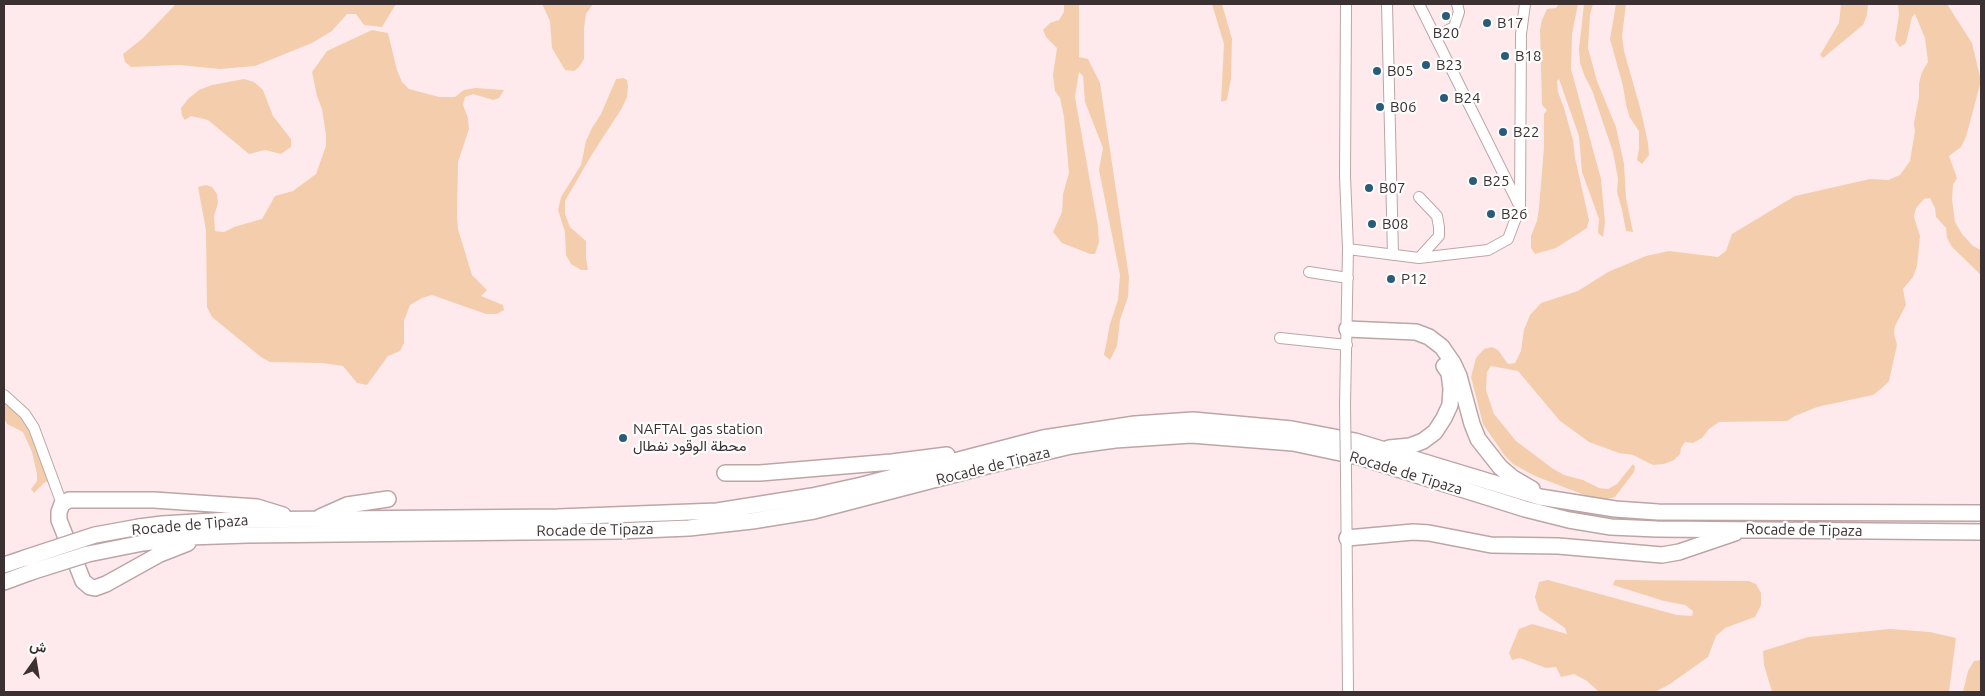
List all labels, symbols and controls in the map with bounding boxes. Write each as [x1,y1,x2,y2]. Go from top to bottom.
marker: B20 [1440,10,1452,22]
place label: B17 [1497,14,1523,32]
marker: B17 [1481,17,1493,29]
place label: B20 [1433,24,1459,42]
place label: B18 [1515,47,1541,65]
marker: B18 [1499,50,1511,62]
place label: B23 [1436,56,1462,74]
marker: B23 [1420,59,1432,71]
place label: B05 [1387,62,1413,80]
marker: B05 [1371,65,1383,77]
place label: B24 [1454,89,1480,107]
marker: B24 [1438,92,1450,104]
place label: B06 [1390,98,1416,116]
marker: B06 [1374,101,1386,113]
place label: B22 [1513,123,1539,141]
marker: B22 [1497,126,1509,138]
place label: B25 [1483,172,1509,190]
marker: B25 [1467,175,1479,187]
place label: B07 [1379,179,1405,197]
marker: B07 [1363,182,1375,194]
place label: B26 [1501,205,1527,223]
marker: B26 [1485,208,1497,220]
place label: B08 [1382,215,1408,233]
marker: B08 [1366,218,1378,230]
place label: P12 [1401,270,1427,288]
marker: P12 [1385,273,1397,285]
place label: NAFTAL gas station محطة الوقود نفطال [633,420,763,455]
marker: NAFTAL gas station محطة الوقود نفطال [617,432,629,444]
street label: Rocade de Tipaza [934,443,1052,489]
street label: Rocade de Tipaza [1347,447,1465,499]
street label: Rocade de Tipaza [131,511,249,539]
street label: Rocade de Tipaza [536,520,654,540]
street label: Rocade de Tipaza [1745,520,1863,540]
north arrow [10,636,60,686]
text: ش [28,637,48,656]

